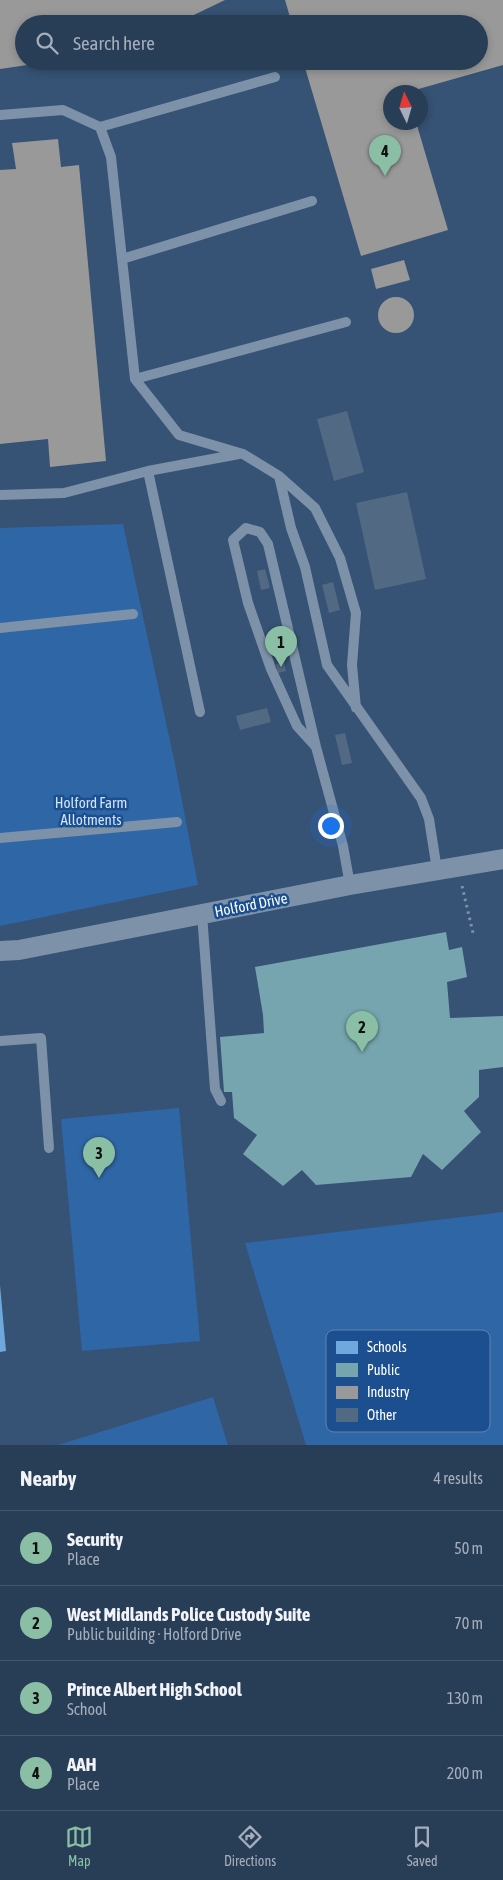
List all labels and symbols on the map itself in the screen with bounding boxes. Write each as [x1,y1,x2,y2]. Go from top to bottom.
north arrow [383,85,428,130]
pin: 4 [369,135,401,176]
pin: 1 [265,626,297,667]
park label: Holford Farm Allotments [55,794,127,828]
your location [318,813,344,839]
street label: Holford Drive [213,889,289,920]
pin: 2 [346,1011,378,1052]
pin: 3 [83,1137,115,1178]
legend [326,1330,490,1432]
text: Schools [367,1339,407,1355]
text: Public [367,1362,400,1378]
text: Industry [367,1384,410,1400]
text: Other [367,1407,397,1423]

